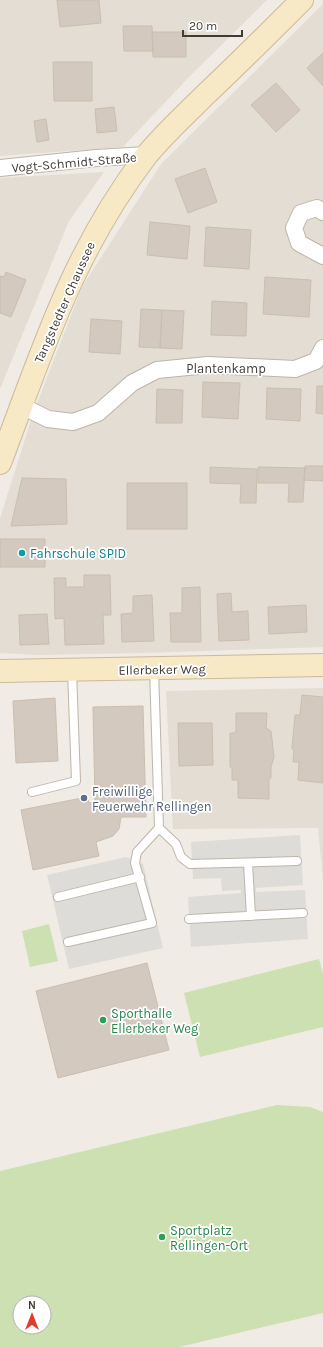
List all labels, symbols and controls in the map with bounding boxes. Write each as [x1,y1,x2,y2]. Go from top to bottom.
scale bar [183,12,242,38]
text: 20 m [189,19,217,33]
street label: Vogt-Schmidt-Straße [11,150,138,175]
street label: Tangstedter Chaussee [31,239,98,365]
street label: Plantenkamp [186,361,266,376]
place label: Fahrschule SPID [30,546,126,561]
marker: Fahrschule SPID [17,548,27,558]
street label: Ellerbeker Weg [118,661,206,678]
place label: Freiwillige Feuerwehr Rellingen [92,784,212,814]
marker: Freiwillige Feuerwehr Rellingen [79,793,89,803]
place label: Sporthalle Ellerbeker Weg [111,1006,199,1036]
marker: Sporthalle Ellerbeker Weg [98,1015,108,1025]
place label: Sportplatz Rellingen-Ort [170,1223,248,1253]
marker: Sportplatz Rellingen-Ort [157,1232,167,1242]
north arrow [12,1295,52,1335]
text: N [28,1299,36,1312]

